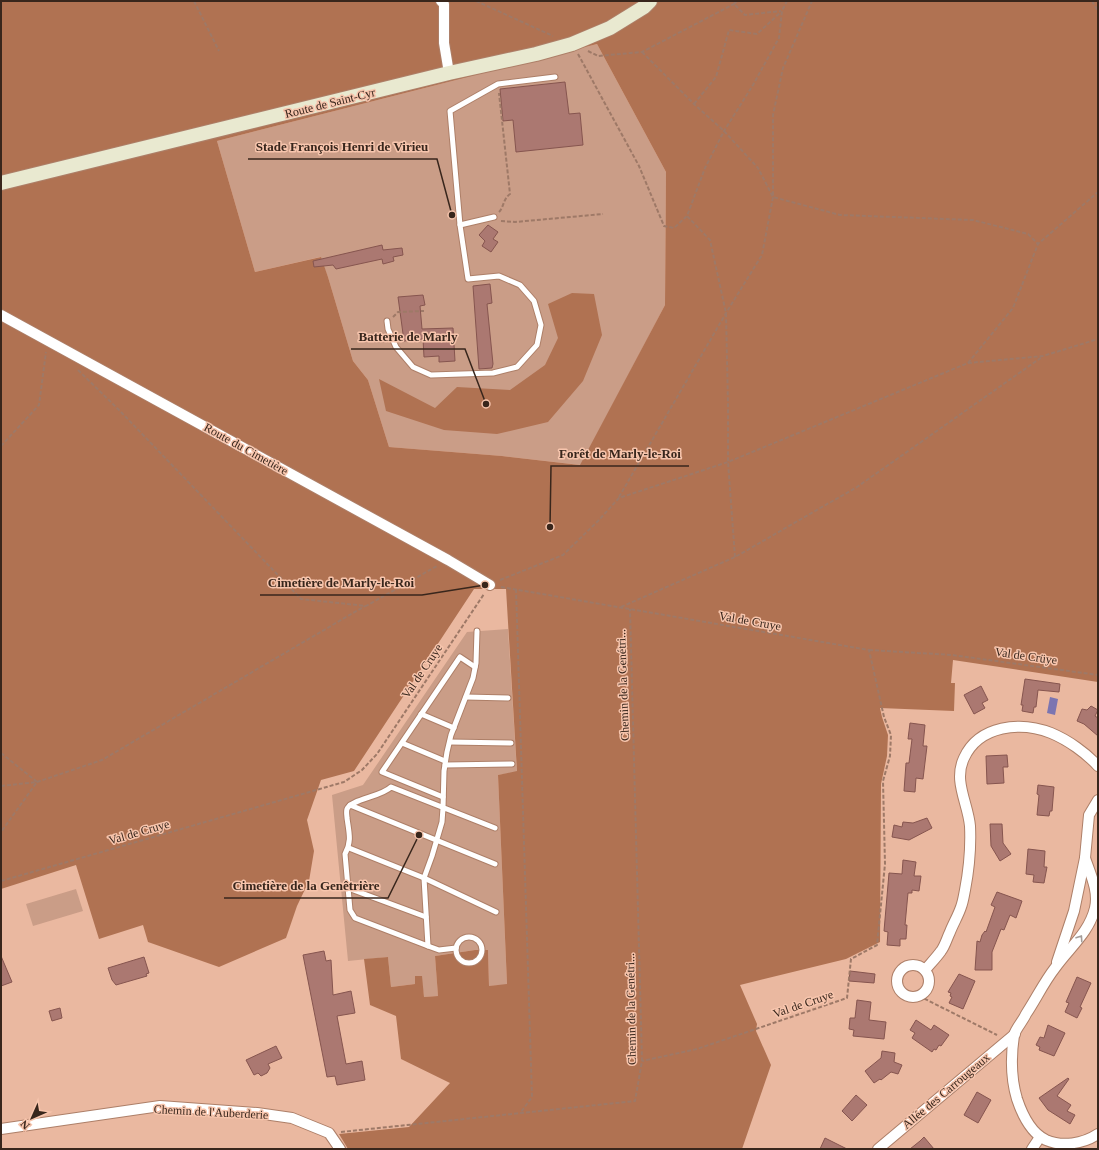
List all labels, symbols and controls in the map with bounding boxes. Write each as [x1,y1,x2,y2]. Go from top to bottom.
street label: Route de Saint-Cyr [283,85,377,121]
callout: Stade François Henri de Virieu [248,134,437,159]
text: Stade François Henri de Virieu [256,139,428,154]
callout: Batterie de Marly [351,324,465,349]
text: Batterie de Marly [359,329,458,344]
street label: Route du Cimetière [202,420,290,478]
callout: Forêt de Marly-le-Roi [551,441,689,466]
text: Forêt de Marly-le-Roi [559,446,681,461]
callout: Cimetière de Marly-le-Roi [260,570,422,595]
text: Cimetière de Marly-le-Roi [268,575,415,590]
street label: Val de Cruye [718,609,782,633]
street label: Chemin de la Genétri... [614,629,632,741]
street label: Val de Cruye [399,641,445,701]
street label: Val de Crüye [994,645,1058,667]
street label: Val de Cruye [107,817,171,847]
callout: Cimetière de la Genêtrière [224,873,388,898]
text: Cimetière de la Genêtrière [232,878,380,893]
one-way arrow [1075,935,1083,942]
street label: Chemin de la Genétri... [623,953,639,1065]
street label: Val de Cruye [771,987,835,1021]
street label: Allée des Carrougeaux [899,1050,993,1132]
north arrow [12,1098,52,1138]
street label: Chemin de l'Auberderie [153,1102,269,1122]
text: N [18,1118,32,1132]

